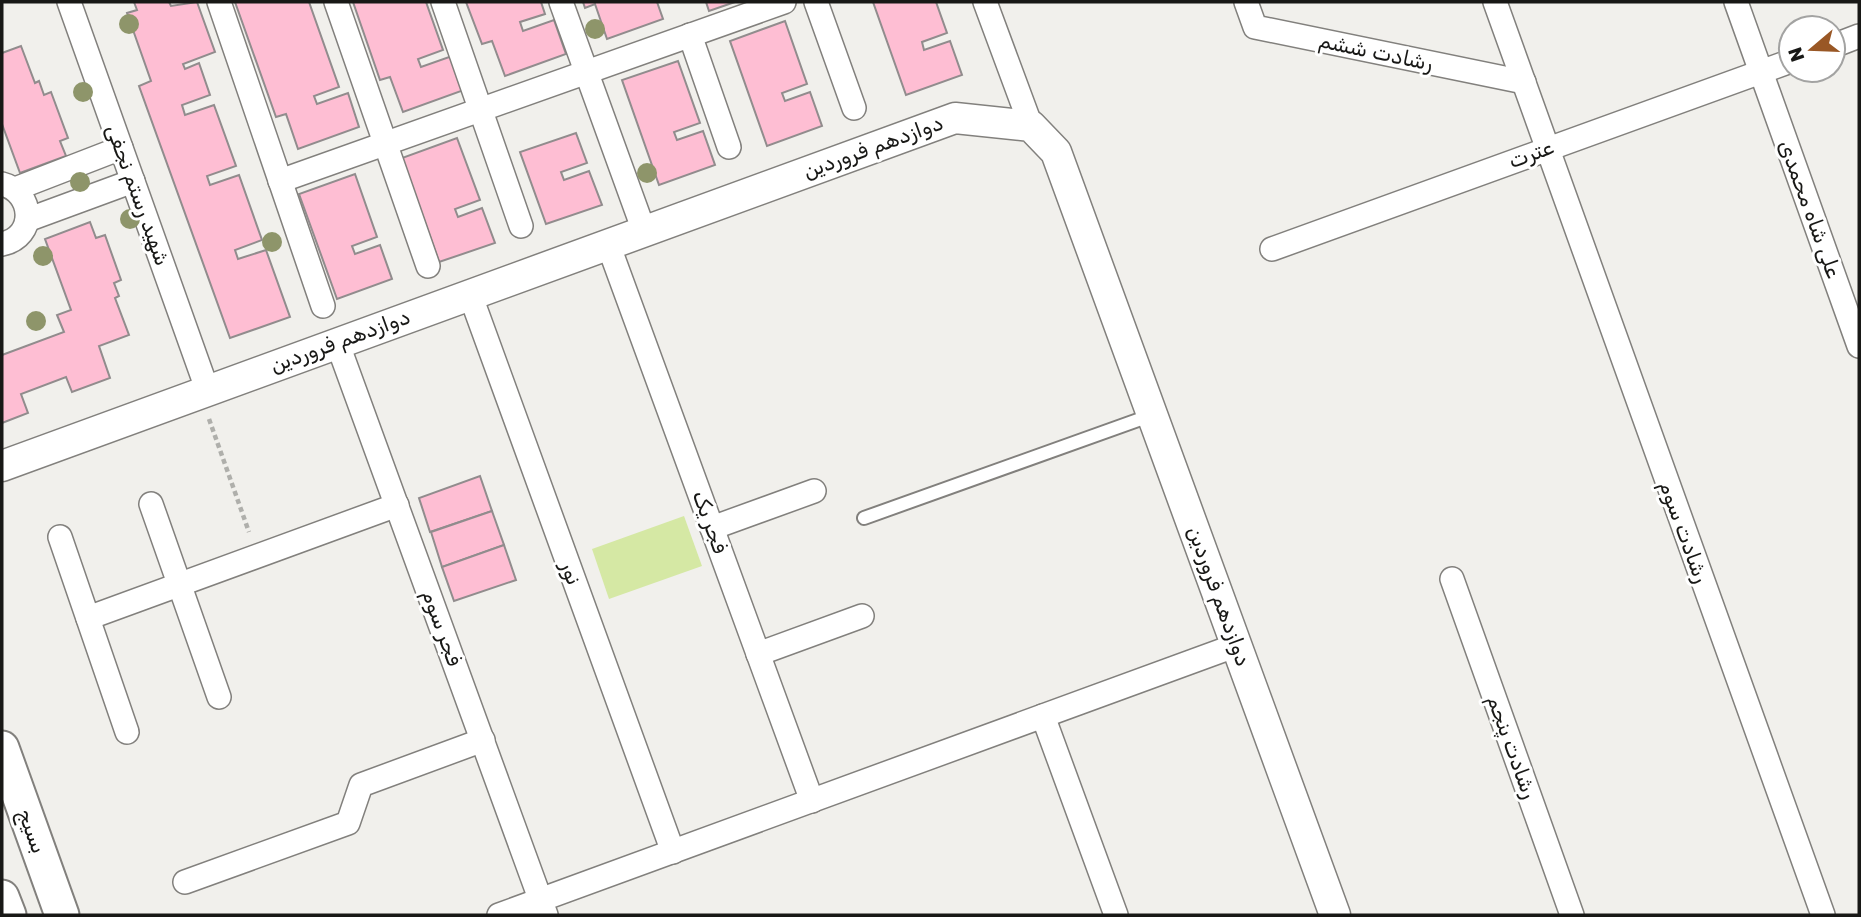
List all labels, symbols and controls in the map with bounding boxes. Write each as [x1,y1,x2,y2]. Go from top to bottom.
north arrow [1777,14,1847,84]
street label: رشادت ششم [1316,27,1435,78]
text: N [1783,44,1809,65]
street label: دوازدهم فروردین [800,110,947,185]
street label: شهید رستم نجفی [99,121,176,270]
street label: عترت [1505,134,1557,173]
street label: علی شاه‌ محمدی [1774,136,1847,281]
street label: دوازدهم فروردین [267,304,414,379]
street label: رشادت سوم [1654,477,1714,587]
street label: فجر یک [688,487,733,557]
street label: دوازدهم فروردین [1181,523,1256,670]
street label: نور [555,556,587,588]
street label: فجر سوم [416,586,468,670]
street label: رشادت پنجم [1480,692,1543,803]
street label: بسیج [11,805,52,857]

